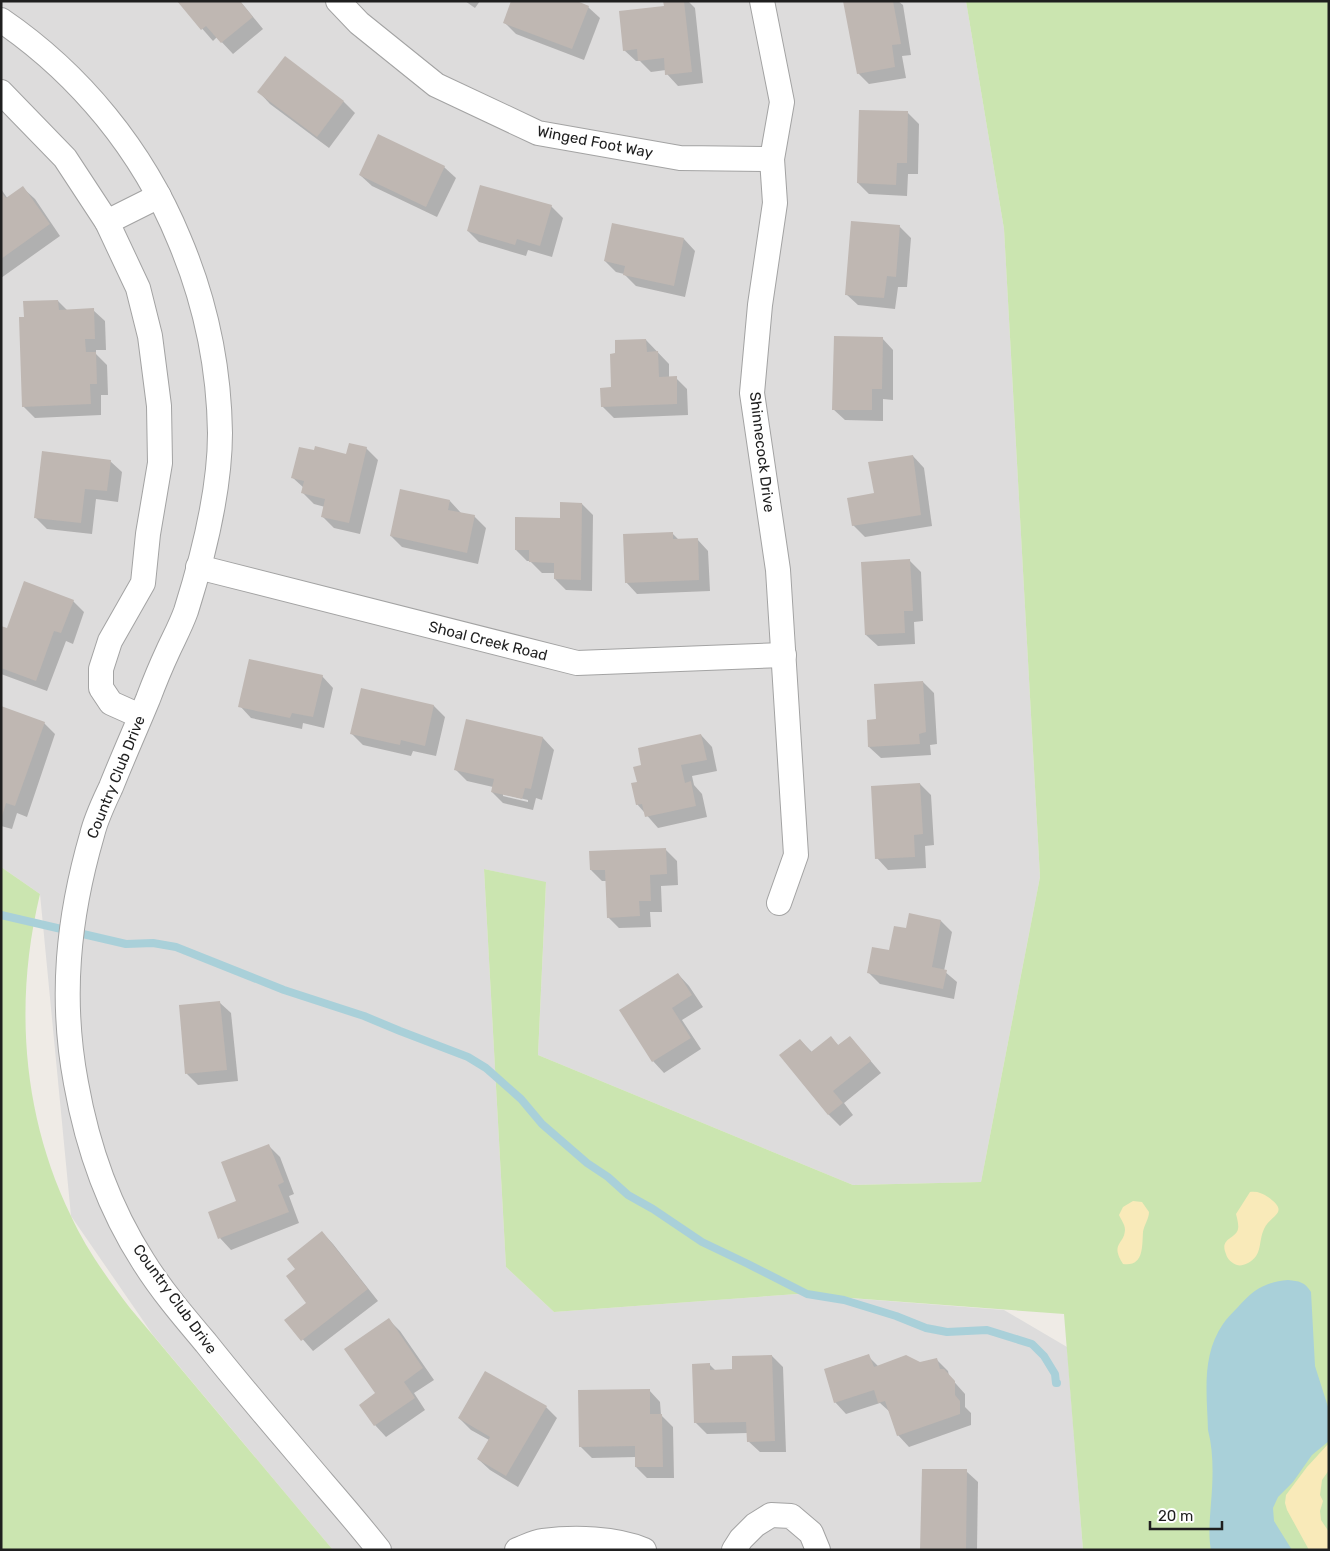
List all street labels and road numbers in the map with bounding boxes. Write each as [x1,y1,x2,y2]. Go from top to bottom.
street label: Winged Foot Way [535,122,655,162]
street label: Shinnecock Drive [746,391,778,513]
street label: Shoal Creek Road [427,618,549,664]
street label: Country Club Drive [83,713,149,841]
street label: Country Club Drive [129,1241,221,1357]

